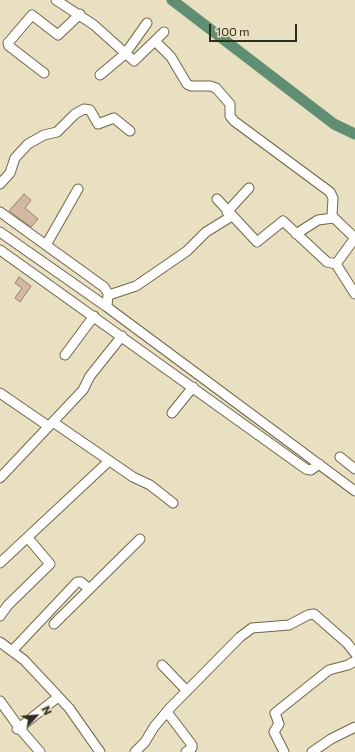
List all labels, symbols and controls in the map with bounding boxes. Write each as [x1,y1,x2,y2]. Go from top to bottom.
scale bar [211,16,299,42]
text: 100 m [216,24,250,38]
north arrow [16,696,56,736]
text: N [40,704,55,717]

